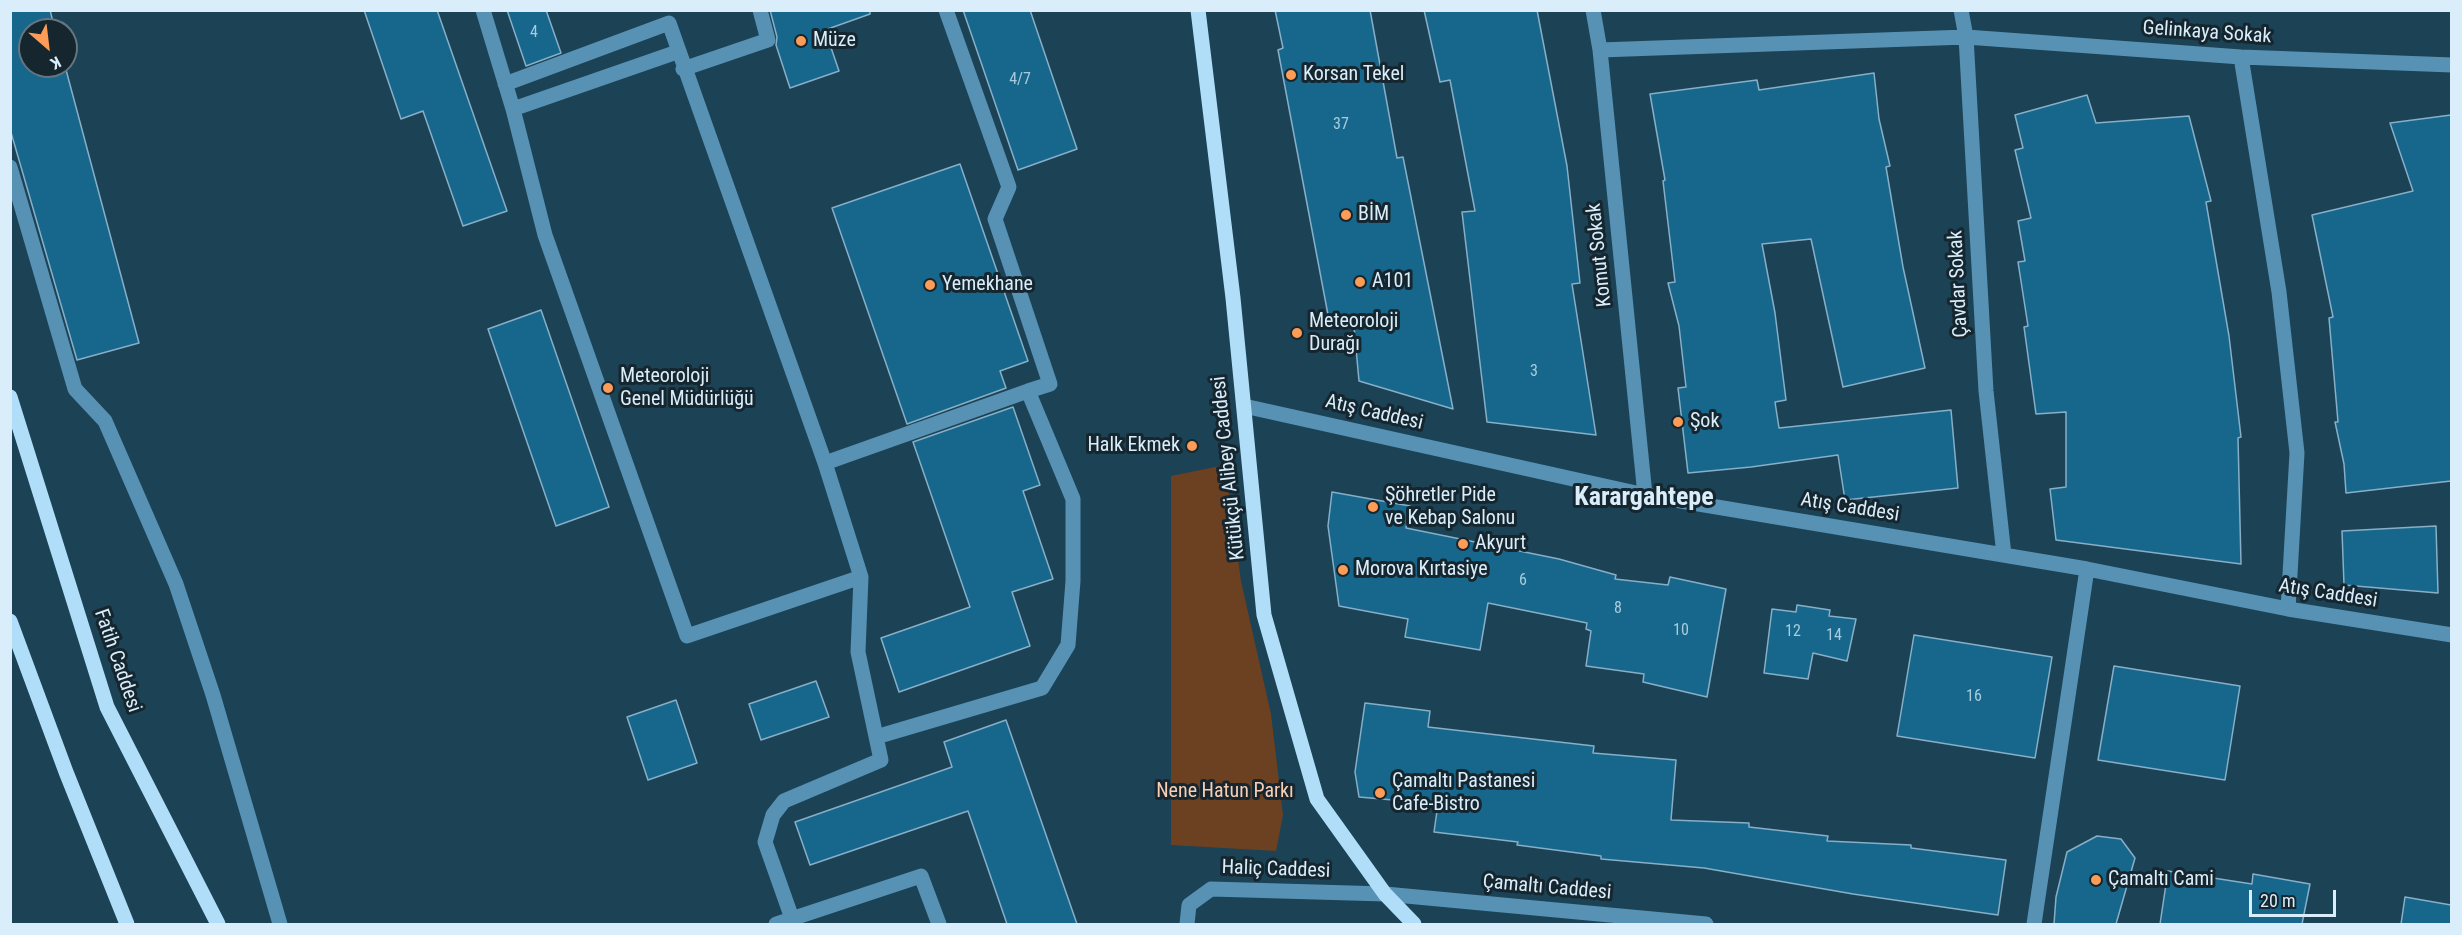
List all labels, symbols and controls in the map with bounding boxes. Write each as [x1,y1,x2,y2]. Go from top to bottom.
street label: Gelinkaya Sokak [2142,17,2272,49]
north arrow [18,18,78,78]
house number: 4 [530,23,538,43]
place label: Müze [813,29,856,53]
marker: Müze [794,34,808,48]
text: K [47,52,64,73]
place label: Korsan Tekel [1303,63,1404,87]
marker: Korsan Tekel [1284,68,1298,82]
house number: 4/7 [1009,70,1031,90]
house number: 37 [1333,115,1349,135]
street label: Komut Sokak [1583,202,1617,308]
place label: BİM [1358,203,1389,227]
marker: BİM [1339,208,1353,222]
street label: Çavdar Sokak [1944,230,1974,338]
place label: A101 [1372,270,1413,294]
place label: Yemekhane [942,273,1033,297]
marker: A101 [1353,275,1367,289]
marker: Yemekhane [923,278,937,292]
place label: Meteoroloji Durağı [1309,310,1398,357]
marker: Meteoroloji Durağı [1290,326,1304,340]
house number: 3 [1530,362,1538,382]
place label: Meteoroloji Genel Müdürlüğü [620,365,754,412]
street label: Kütükçü Alibey Caddesi [1207,375,1251,561]
marker: Meteoroloji Genel Müdürlüğü [601,381,615,395]
street label: Atış Caddesi [1323,390,1425,436]
place label: Şok [1690,410,1719,434]
marker: Şok [1671,415,1685,429]
place label: Halk Ekmek [1087,434,1180,458]
marker: Halk Ekmek [1185,439,1199,453]
district label: Karargahtepe [1574,482,1714,514]
place label: Şöhretler Pide ve Kebap Salonu [1385,484,1515,531]
street label: Atış Caddesi [1799,488,1901,528]
marker: Şöhretler Pide ve Kebap Salonu [1366,500,1380,514]
place label: Akyurt [1475,532,1526,556]
marker: Akyurt [1456,537,1470,551]
place label: Morova Kırtasiye [1355,558,1488,582]
marker: Morova Kırtasiye [1336,563,1350,577]
house number: 6 [1519,571,1527,591]
street label: Atış Caddesi [2277,574,2379,614]
house number: 8 [1614,599,1622,619]
street label: Fatih Caddesi [88,606,146,716]
house number: 10 [1673,621,1689,641]
house number: 12 [1785,622,1801,642]
house number: 14 [1826,626,1842,646]
house number: 16 [1966,687,1982,707]
place label: Çamaltı Pastanesi Cafe-Bistro [1392,770,1535,817]
park label: Nene Hatun Parkı [1156,780,1294,804]
marker: Çamaltı Pastanesi Cafe-Bistro [1373,786,1387,800]
street label: Haliç Caddesi [1221,856,1331,884]
place label: Çamaltı Cami [2108,868,2214,892]
street label: Çamaltı Caddesi [1482,870,1612,906]
marker: Çamaltı Cami [2089,873,2103,887]
scale bar [2252,878,2339,916]
text: 20 m [2260,890,2295,911]

